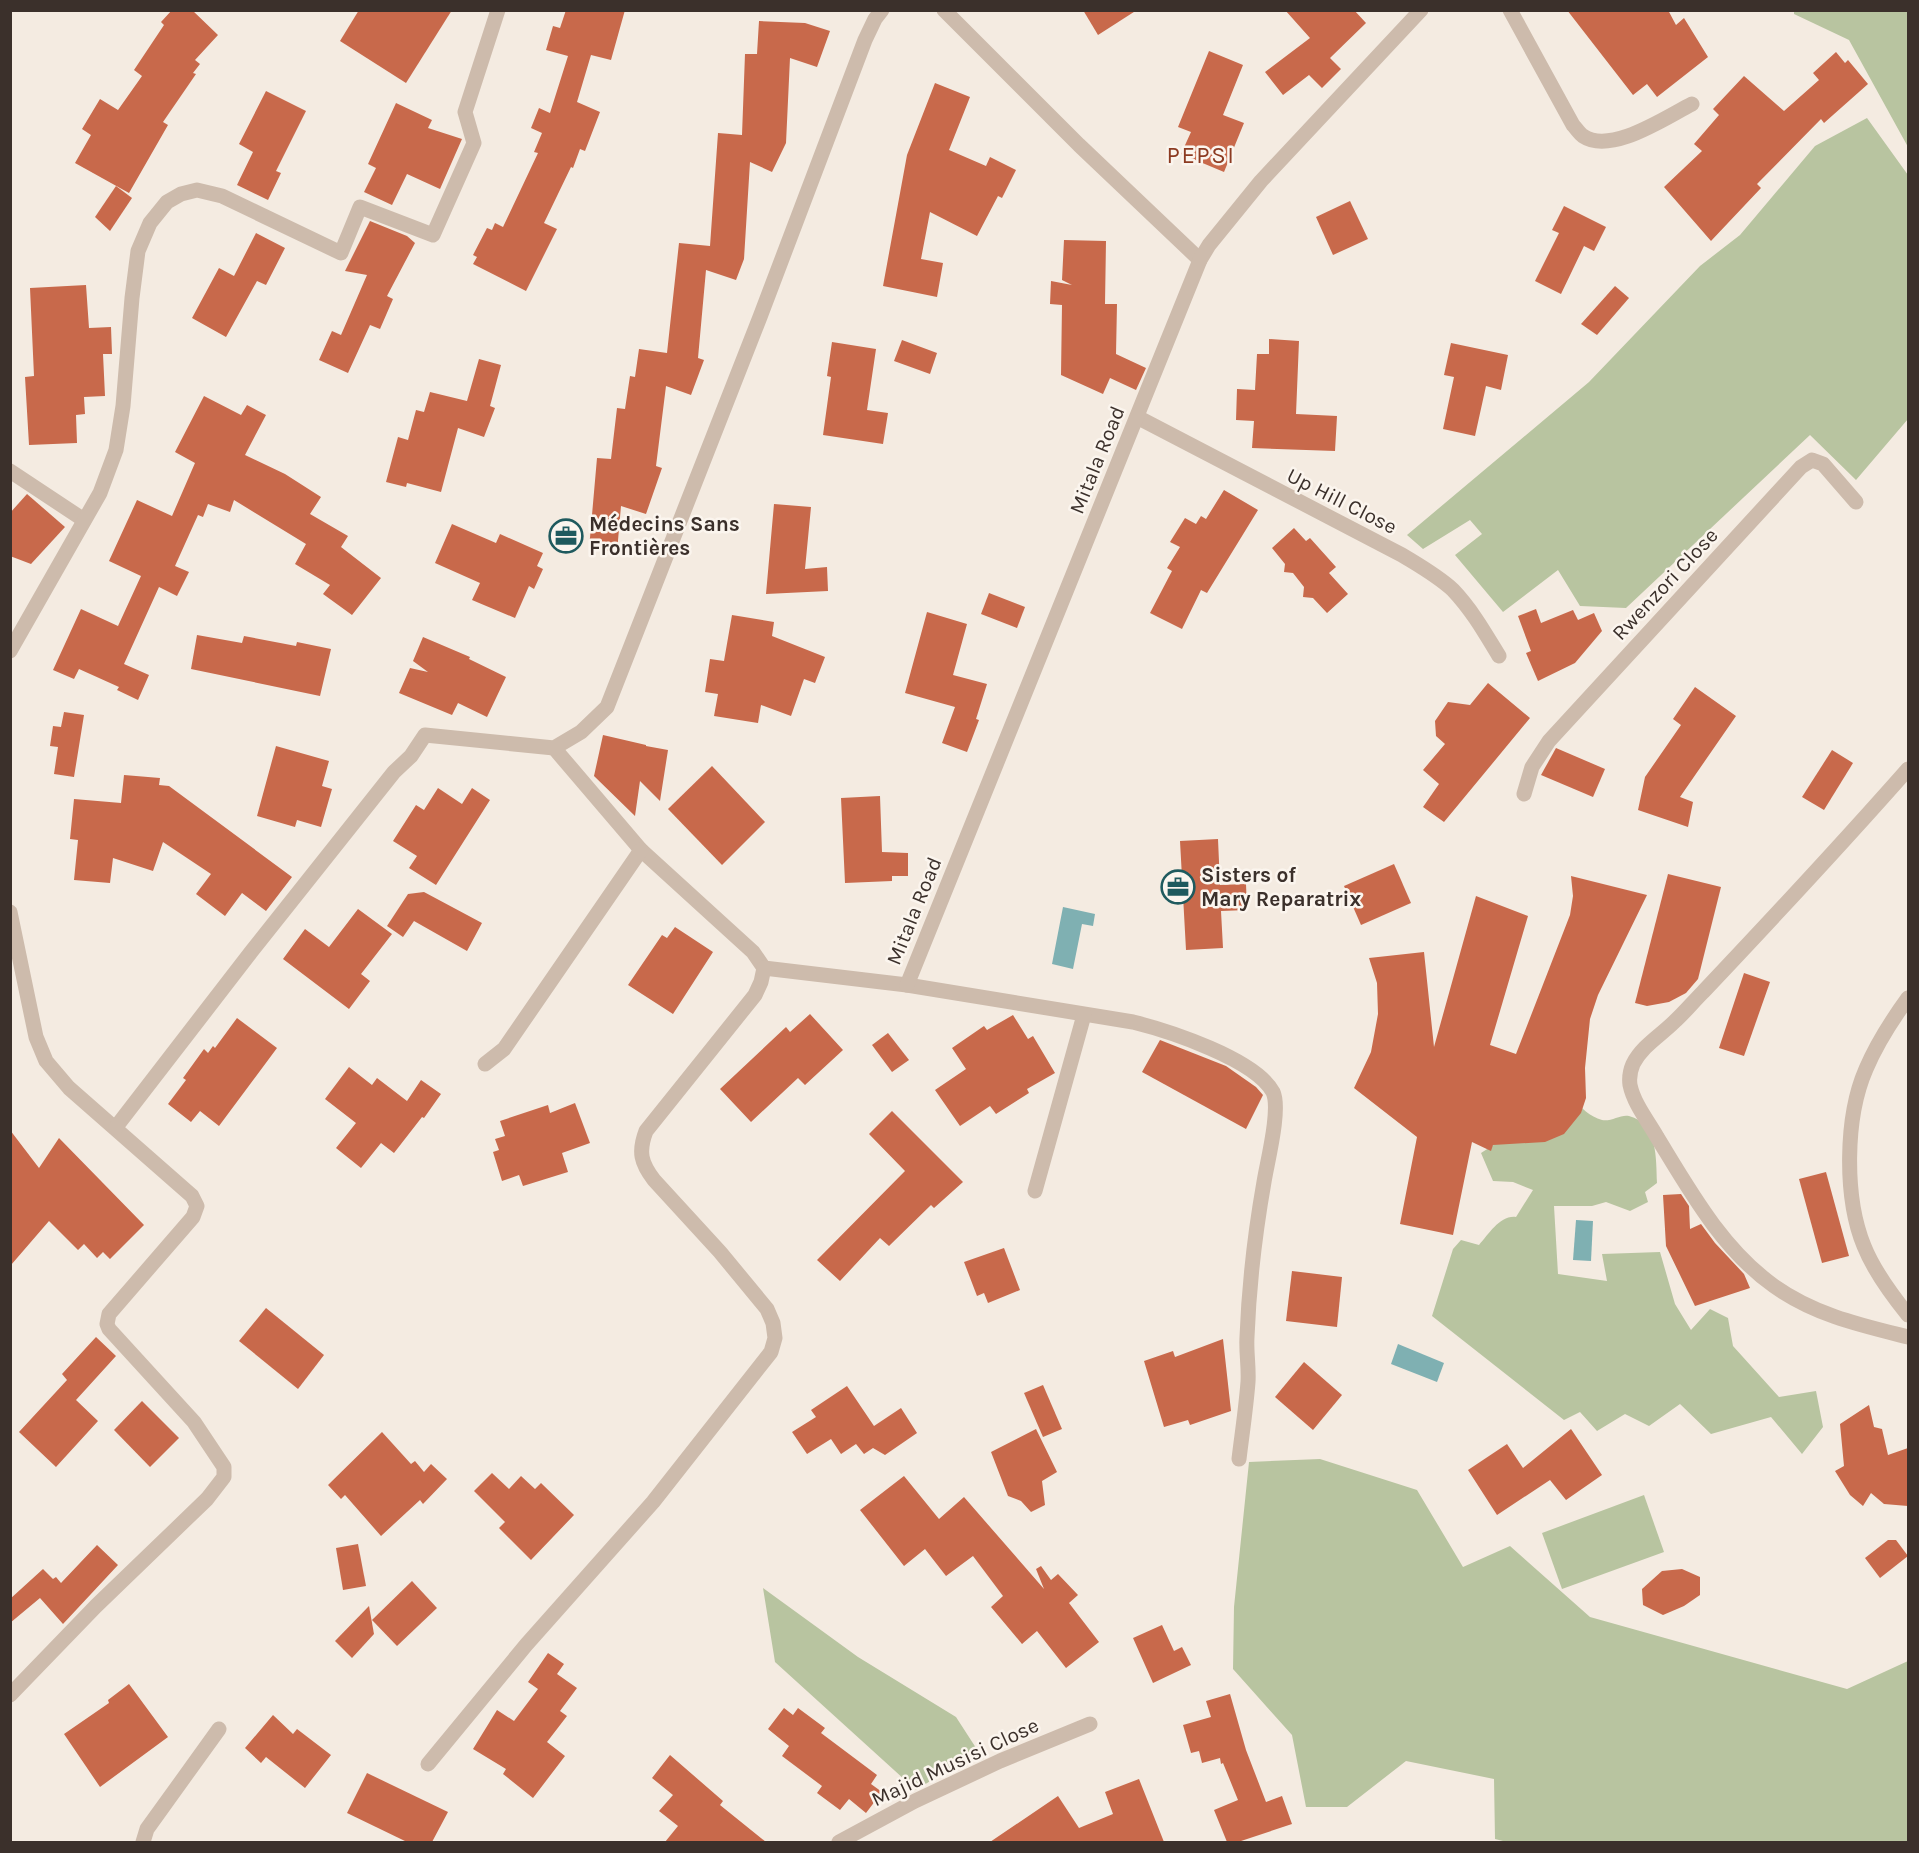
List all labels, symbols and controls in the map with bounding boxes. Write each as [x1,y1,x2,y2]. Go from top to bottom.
district label: PEPSI [1167,141,1235,169]
street label: Mitala Road [1064,403,1130,517]
street label: Up Hill Close [1283,463,1401,539]
place label: Médecins Sans Frontières [589,512,740,560]
office icon: Médecins Sans Frontières [548,518,584,554]
street label: Rwenzori Close [1607,523,1723,645]
street label: Mitala Road [881,854,947,968]
place label: Sisters of Mary Reparatrix [1201,863,1361,911]
office icon: Sisters of Mary Reparatrix [1160,869,1196,905]
street label: Majid Musisi Close [868,1713,1042,1811]

